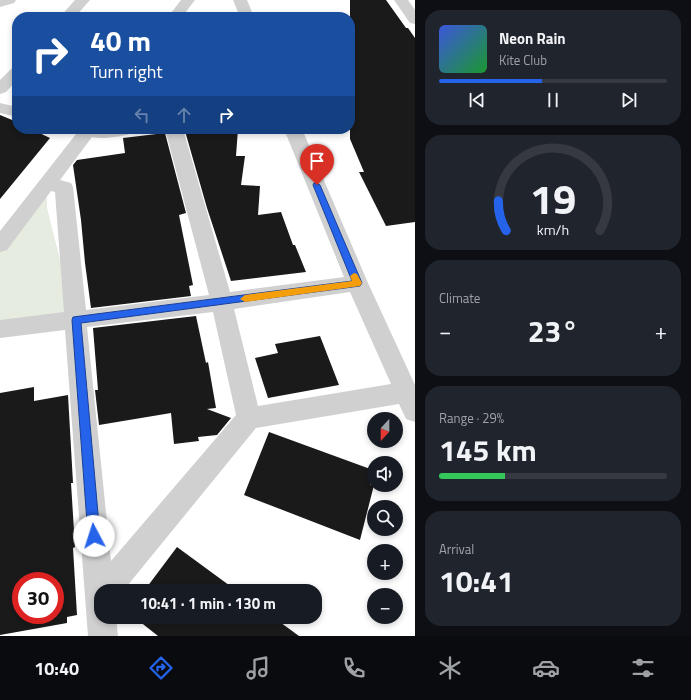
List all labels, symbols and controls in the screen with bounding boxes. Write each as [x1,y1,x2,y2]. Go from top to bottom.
text: 40 m [90,19,151,62]
text: Neon Rain [499,27,566,50]
icon: right [24,28,76,80]
text: Kite Club [499,50,547,70]
text: Turn right [90,58,163,85]
icon: previous [466,89,488,111]
icon: pause [542,89,564,111]
icon: next [618,89,640,111]
icon: left [131,104,153,126]
icon: ahead [173,104,195,126]
icon: right [215,104,237,126]
pin [300,144,334,185]
icon: arrive [306,150,328,172]
text: 19 [530,167,576,230]
text: km/h [537,218,569,240]
text: Climate [439,288,480,308]
text: 23° [528,308,578,354]
text: − [439,314,451,348]
text: + [655,314,667,348]
text: Range · 29% [439,408,504,428]
north arrow [367,412,403,448]
map controls [367,412,403,624]
text: 145 km [439,427,537,473]
button: sound [367,456,403,492]
button: search [367,500,403,536]
position arrow [73,515,115,557]
text: Arrival [439,539,474,559]
button: + [367,544,403,580]
text: 10:41 [439,558,514,604]
speed limit sign: 30 [12,572,64,624]
button: − [367,588,403,624]
text: 10:41 · 1 min · 130 m [140,592,276,615]
icon: directions [147,654,175,682]
icon: music [244,654,272,682]
icon: phone [340,654,368,682]
icon: climate [436,654,464,682]
icon: car [532,654,560,682]
icon: filters [629,654,657,682]
text: 10:40 [34,655,79,682]

